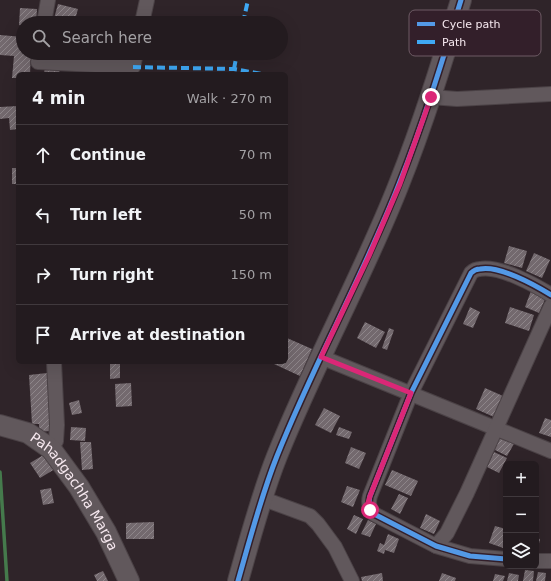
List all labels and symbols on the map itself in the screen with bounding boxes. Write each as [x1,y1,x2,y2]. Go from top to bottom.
legend [409,10,541,56]
text: Cycle path [442,18,501,31]
text: Path [442,36,466,49]
route end [422,88,440,106]
street label: Pahadgachha Marga [27,429,121,553]
route start [361,501,379,519]

